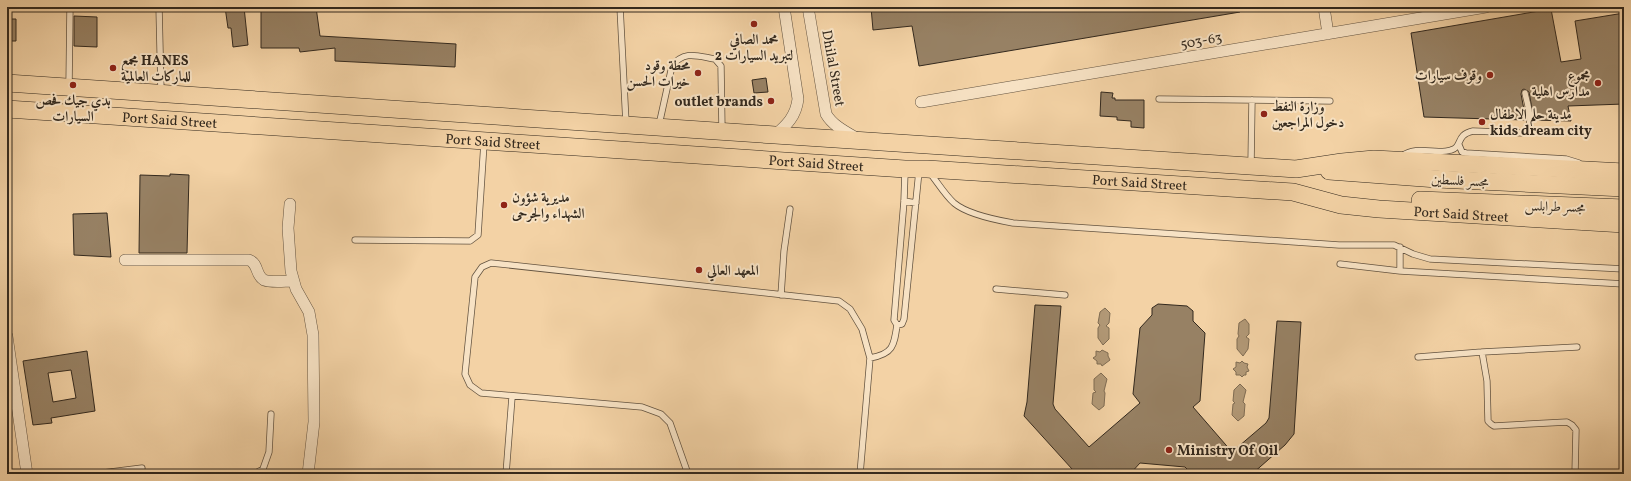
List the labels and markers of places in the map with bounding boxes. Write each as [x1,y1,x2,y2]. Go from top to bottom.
marker: محمد الصافي لتبريد السيارات 2 [749,19,759,29]
place label: محمد الصافي لتبريد السيارات 2 [715,31,793,66]
place label: مجمع HANES للماركات العالمية [121,52,191,87]
place label: محطة وقود خيرات الحسن [627,57,691,92]
marker: مجمع HANES للماركات العالمية [108,63,118,73]
place label: وقوف سيارات [1415,67,1482,86]
place label: مجموع مدارس اهلية [1532,67,1590,102]
marker: محطة وقود خيرات الحسن [693,68,703,78]
marker: وقوف سيارات [1485,70,1495,80]
marker: مجموع مدارس اهلية [1593,78,1603,88]
marker: بدي جيك فحص السيارات [68,80,78,90]
place label: بدي جيك فحص السيارات [35,92,111,127]
place label: outlet brands [675,93,763,112]
marker: outlet brands [766,96,776,106]
place label: وزارة النفط دخول المراجعين [1272,98,1344,133]
place label: مدينة حلم الاطفال kids dream city [1490,106,1592,141]
marker: وزارة النفط دخول المراجعين [1259,109,1269,119]
marker: مدينة حلم الاطفال kids dream city [1477,117,1487,127]
place label: مديرية شؤون الشهداء والجرحى [511,189,585,224]
marker: مديرية شؤون الشهداء والجرحى [499,200,509,210]
place label: المعهد العالي [706,262,759,282]
marker: المعهد العالي [694,265,704,275]
place label: Ministry Of Oil [1177,442,1279,461]
marker: Ministry Of Oil [1164,445,1174,455]

